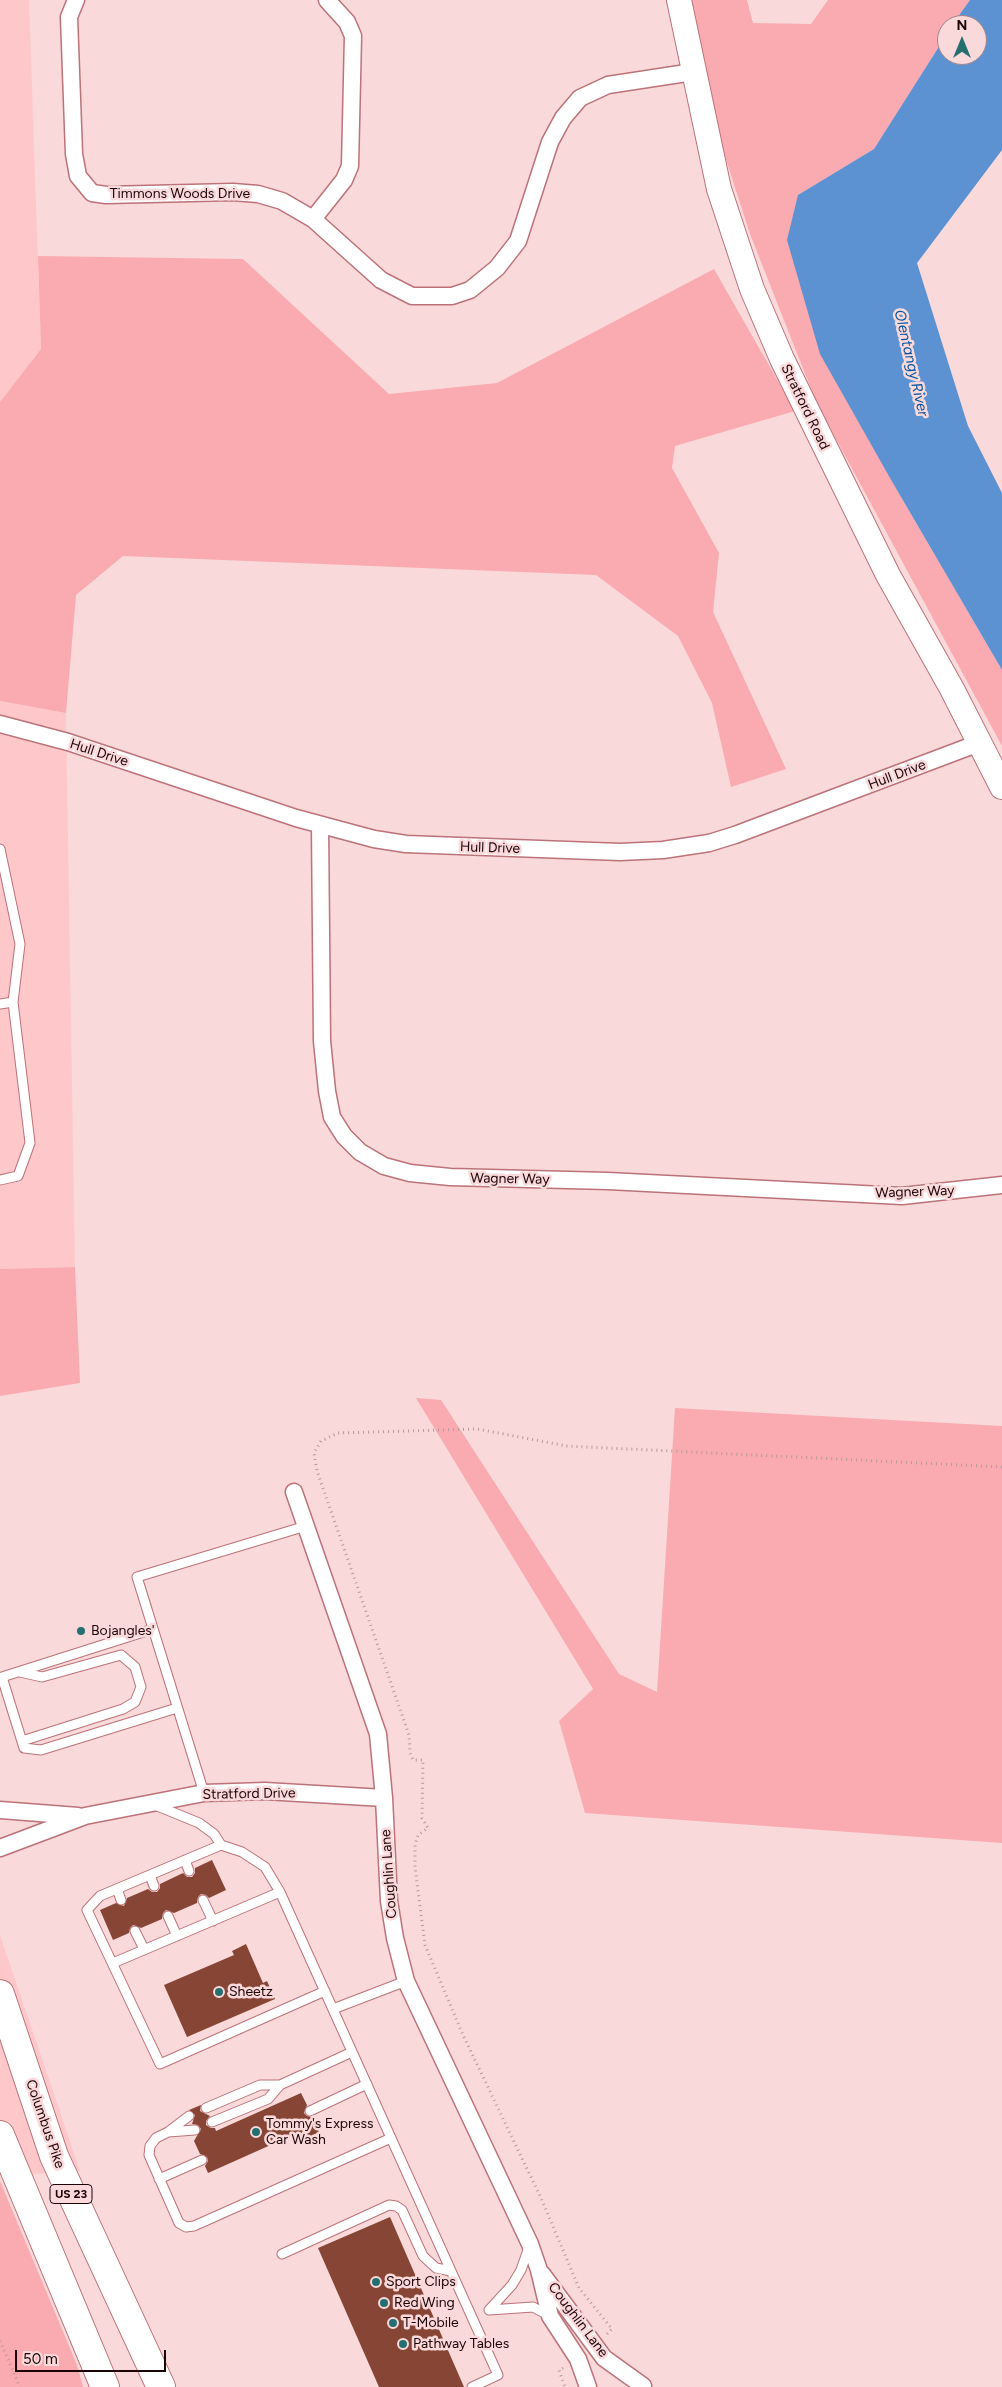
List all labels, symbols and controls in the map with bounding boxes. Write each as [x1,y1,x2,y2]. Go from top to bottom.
north arrow [937,15,987,65]
text: N [957,17,967,34]
street label: Timmons Woods Drive [110,186,250,202]
water label: Olentangy River [890,308,932,418]
street label: Stratford Road [777,362,833,452]
street label: Hull Drive [68,736,130,770]
street label: Hull Drive [866,756,928,794]
street label: Hull Drive [460,839,520,857]
street label: Wagner Way [470,1170,550,1188]
street label: Wagner Way [875,1182,955,1202]
place label: Bojangles' [91,1623,155,1639]
marker: Bojangles' [75,1625,87,1637]
street label: Stratford Drive [202,1785,296,1803]
street label: Coughlin Lane [377,1829,401,1919]
place label: Sheetz [229,1984,273,2000]
marker: Sheetz [213,1986,225,1998]
street label: Columbus Pike [22,2077,68,2171]
place label: Tommy's Express Car Wash [266,2116,373,2148]
marker: Tommy's Express Car Wash [250,2126,262,2138]
road number: US 23 [50,2184,92,2204]
place label: Sport Clips [386,2274,456,2290]
marker: Sport Clips [370,2276,382,2288]
street label: Coughlin Lane [544,2279,612,2361]
place label: Red Wing [394,2295,455,2311]
marker: Red Wing [378,2297,390,2309]
place label: T-Mobile [403,2315,459,2331]
marker: T-Mobile [387,2317,399,2329]
place label: Pathway Tables [413,2336,509,2352]
marker: Pathway Tables [397,2338,409,2350]
scale bar [18,2340,169,2372]
text: 50 m [23,2350,58,2368]

